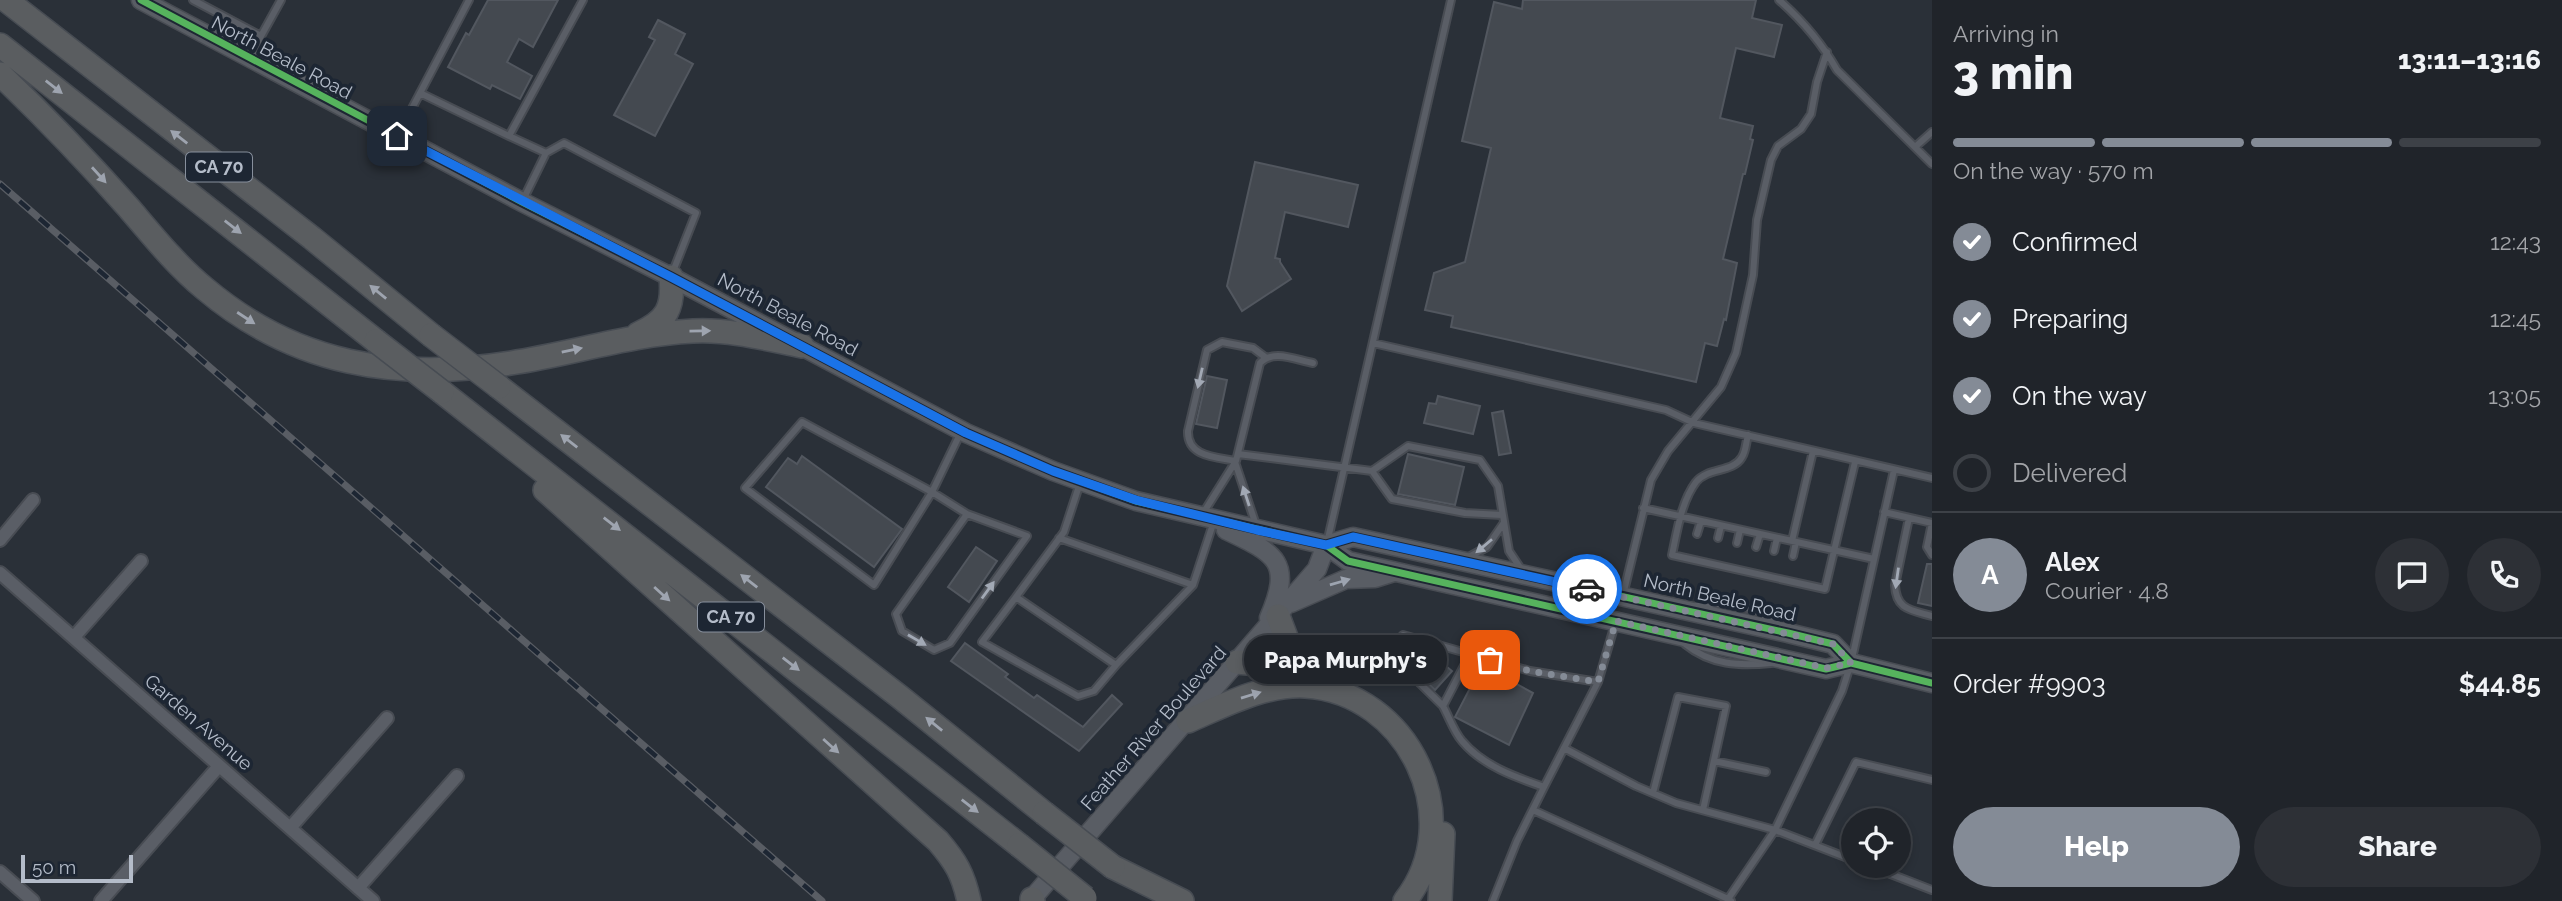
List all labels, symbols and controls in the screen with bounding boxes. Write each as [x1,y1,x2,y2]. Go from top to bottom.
street label: North Beale Road [208,11,356,103]
text: Arriving in [1953,20,2059,47]
text: 13:11–13:16 [2398,45,2541,75]
text: 3 min [1953,46,2073,100]
one-way arrow [44,79,62,94]
pin [367,106,427,166]
icon: home [378,117,416,155]
one-way arrow [171,129,189,144]
road number: CA 70 [186,152,252,182]
text: On the way · 570 m [1953,157,2154,184]
one-way arrow [91,166,107,184]
one-way arrow [224,219,242,233]
icon: check [1953,223,1991,261]
text: Confirmed [2012,227,2138,257]
text: 12:43 [2490,228,2541,255]
street label: North Beale Road [714,268,862,360]
one-way arrow [369,284,387,299]
icon: check [1953,300,1991,338]
text: Preparing [2012,304,2128,334]
text: 12:45 [2490,305,2541,332]
one-way arrow [236,312,255,325]
one-way arrow [690,326,712,337]
one-way arrow [561,345,583,356]
one-way arrow [1194,367,1205,389]
icon: check [1953,377,1991,415]
text: On the way [2012,381,2147,411]
text: 13:05 [2488,382,2541,409]
one-way arrow [560,435,578,449]
text: Delivered [2012,458,2127,488]
one-way arrow [1240,486,1251,507]
one-way arrow [603,517,621,531]
one-way arrow [1475,538,1493,553]
button: chat [2375,538,2449,612]
button: phone [2467,538,2541,612]
text: Alex [2045,547,2100,577]
courier [1552,554,1622,624]
text: A [1981,560,1999,590]
one-way arrow [1891,567,1902,589]
street label: North Beale Road [1642,569,1798,625]
icon: car [1568,570,1606,608]
one-way arrow [740,574,758,588]
one-way arrow [1330,577,1351,587]
text: Courier · 4.8 [2045,577,2169,604]
one-way arrow [981,581,995,599]
one-way arrow [653,586,670,601]
road number: CA 70 [698,602,764,632]
pin [1460,630,1520,690]
one-way arrow [908,634,927,647]
callout: Papa Murphy's [1245,636,1448,684]
icon: bag [1471,641,1509,679]
street label: Feather River Boulevard [1076,642,1230,814]
text: Papa Murphy's [1264,646,1427,673]
one-way arrow [782,657,800,672]
street label: Garden Avenue [141,669,257,775]
text: Order #9903 [1953,669,2106,699]
text: $44.85 [2459,669,2541,699]
one-way arrow [1241,690,1262,700]
one-way arrow [925,717,943,732]
one-way arrow [822,738,840,754]
one-way arrow [960,798,978,813]
button: Help [1953,807,2240,887]
button: Share [2254,807,2541,887]
map controls [1841,808,1911,878]
button: locate [1841,808,1911,878]
scale bar [21,852,133,884]
text: 50 m [32,856,76,878]

